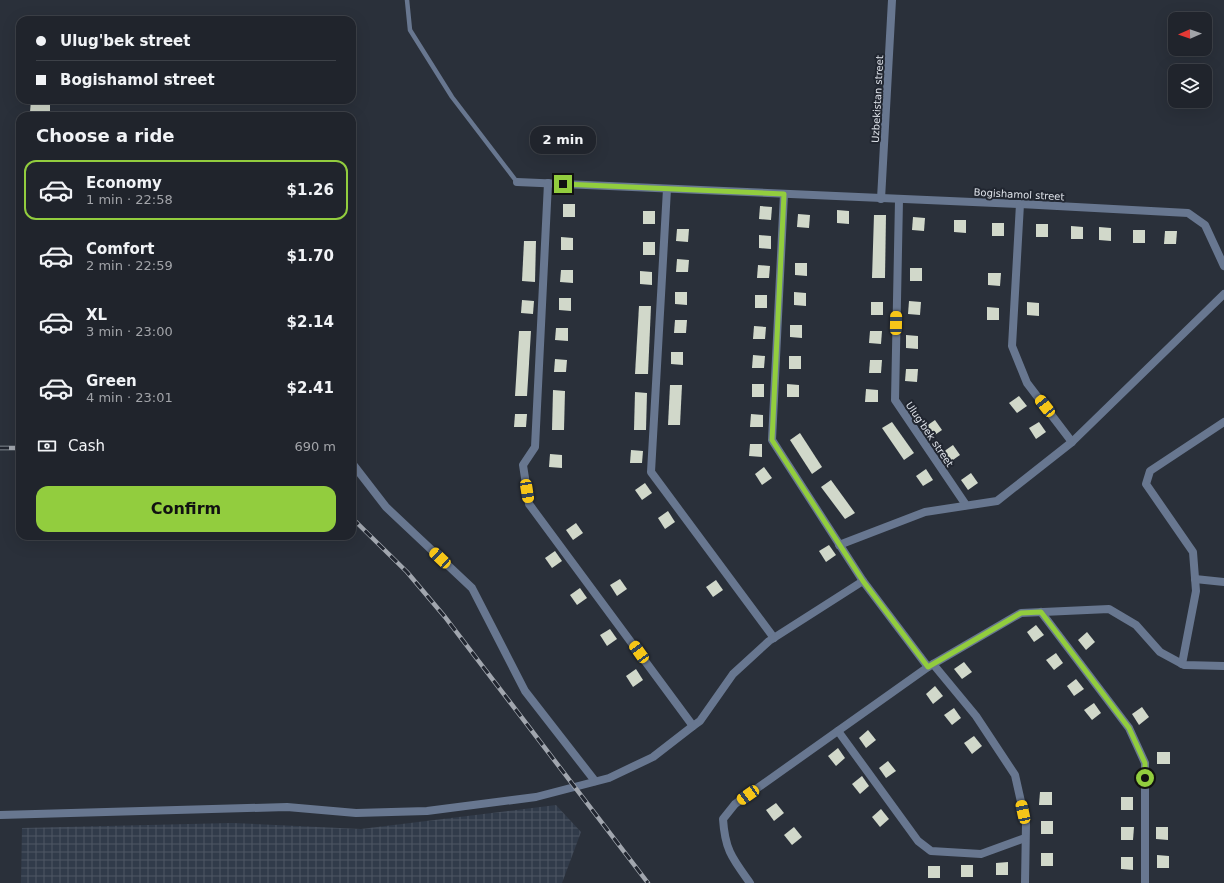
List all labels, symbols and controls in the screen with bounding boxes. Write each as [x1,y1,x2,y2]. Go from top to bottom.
north arrow [1168,12,1212,56]
map controls [1168,12,1212,108]
text: Ulug'bek street [60,32,190,50]
street label: Uzbekistan street [870,55,885,143]
button: layers [1168,64,1212,108]
text: Bogishamol street [60,71,215,89]
text: Choose a ride [36,125,175,146]
callout: 2 min [530,126,596,154]
text: 2 min [543,132,583,147]
icon: car [38,172,74,208]
text: Economy [86,174,162,192]
route end [554,175,572,193]
text: $1.26 [287,181,334,199]
street label: Bogishamol street [973,187,1065,202]
text: 1 min · 22:58 [86,192,173,207]
icon: car [38,238,74,274]
text: Comfort [86,240,154,258]
text: $1.70 [287,247,334,265]
text: 2 min · 22:59 [86,258,173,273]
icon: car [38,304,74,340]
text: XL [86,306,107,324]
car [890,311,902,335]
text: $2.14 [287,313,334,331]
text: 3 min · 23:00 [86,324,173,339]
icon: car [38,370,74,406]
text: Green [86,372,137,390]
text: $2.41 [287,379,334,397]
text: 4 min · 23:01 [86,390,173,405]
car [1033,393,1057,419]
street label: Ulug'bek street [904,400,956,469]
icon: cash [36,435,58,457]
text: Cash [68,437,105,455]
text: 690 m [294,439,336,454]
car [519,478,535,504]
button: Confirm [36,486,336,532]
car [427,545,453,571]
car [627,639,651,665]
route start [1136,769,1154,787]
car [735,783,761,807]
car [1015,799,1031,825]

